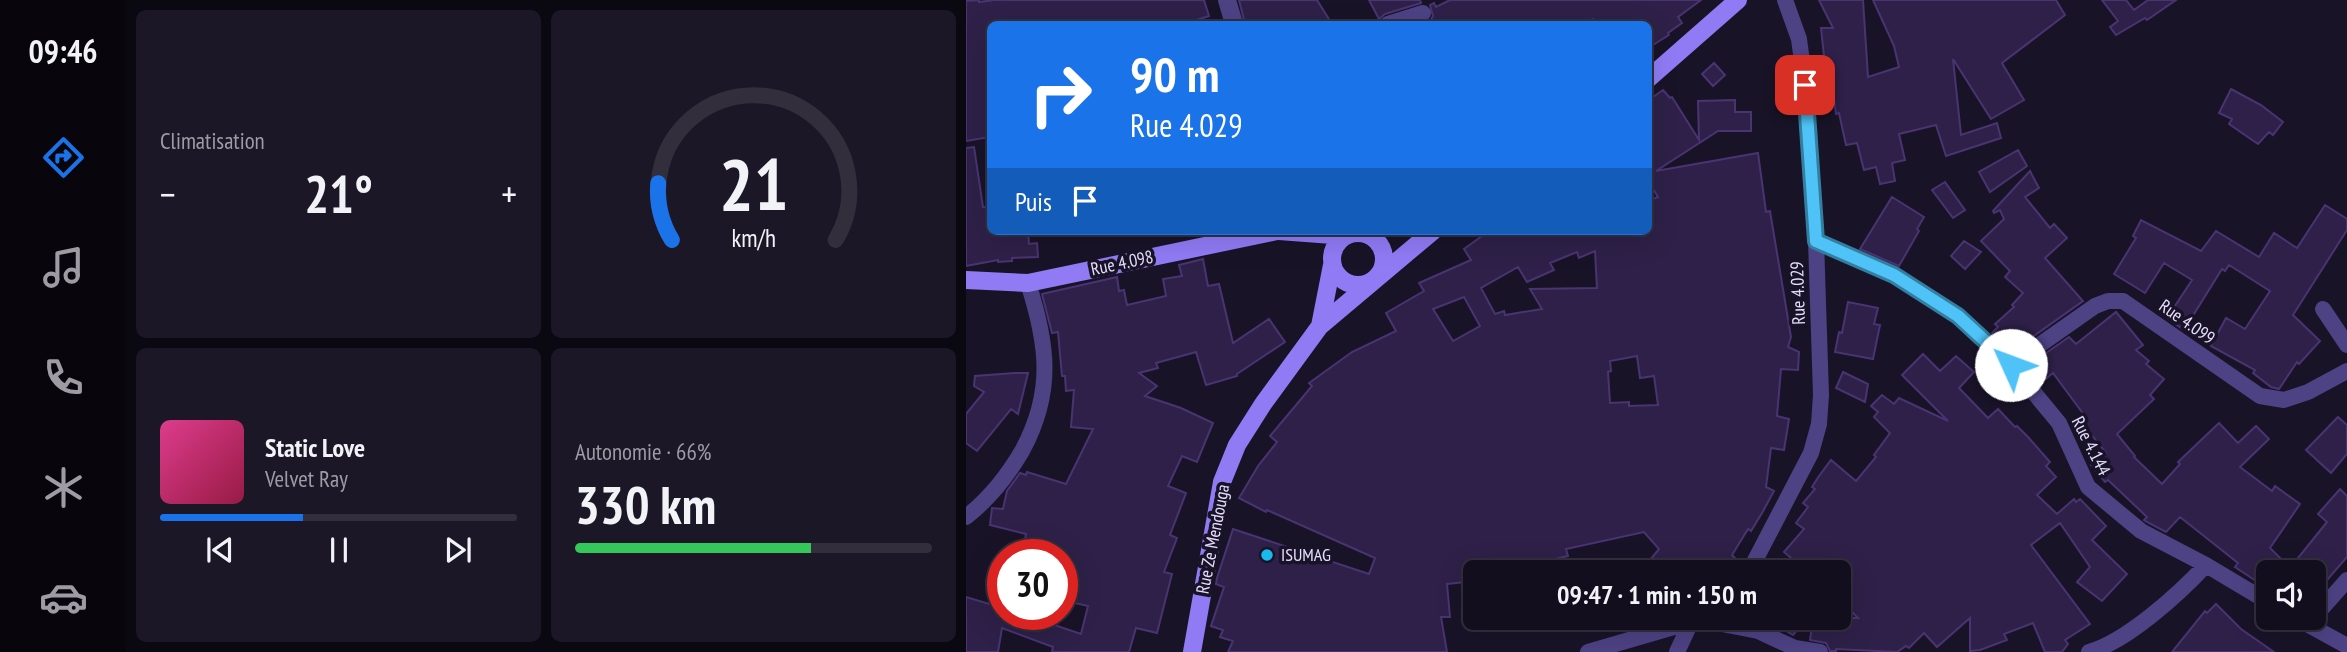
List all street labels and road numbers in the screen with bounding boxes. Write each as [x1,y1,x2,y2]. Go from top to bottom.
street label: Rue 4.098 [1089,245,1155,280]
street label: Rue 4.029 [1785,261,1810,325]
street label: Rue 4.099 [2155,294,2220,349]
street label: Rue 4.144 [2067,412,2116,479]
street label: Rue Ze Mendouga [1191,482,1234,596]

